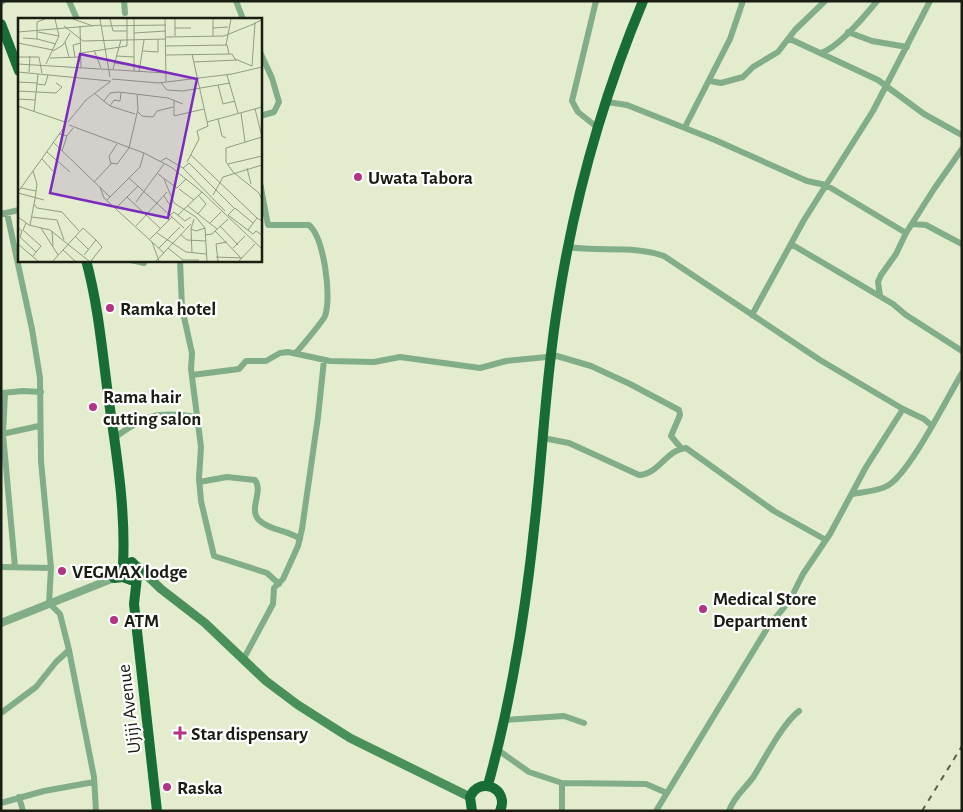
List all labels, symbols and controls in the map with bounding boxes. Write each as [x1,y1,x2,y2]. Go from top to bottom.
inset map [18,18,261,261]
place label: Uwata Tabora [368,169,473,188]
marker: Uwata Tabora [352,171,364,183]
place label: Ramka hotel [120,300,216,319]
marker: Ramka hotel [104,302,116,314]
place label: Rama hair cutting salon [103,388,201,429]
marker: Rama hair cutting salon [87,401,99,413]
place label: VEGMAX lodge [72,563,188,582]
marker: VEGMAX lodge [56,565,68,577]
place label: Medical Store Department [713,590,817,631]
marker: Medical Store Department [697,603,709,615]
place label: ATM [124,612,159,631]
marker: ATM [108,614,120,626]
street label: Ujiji Avenue [115,663,144,754]
place label: Star dispensary [191,725,309,744]
marker: Star dispensary [173,726,187,740]
place label: Raska [177,779,223,798]
marker: Raska [161,781,173,793]

